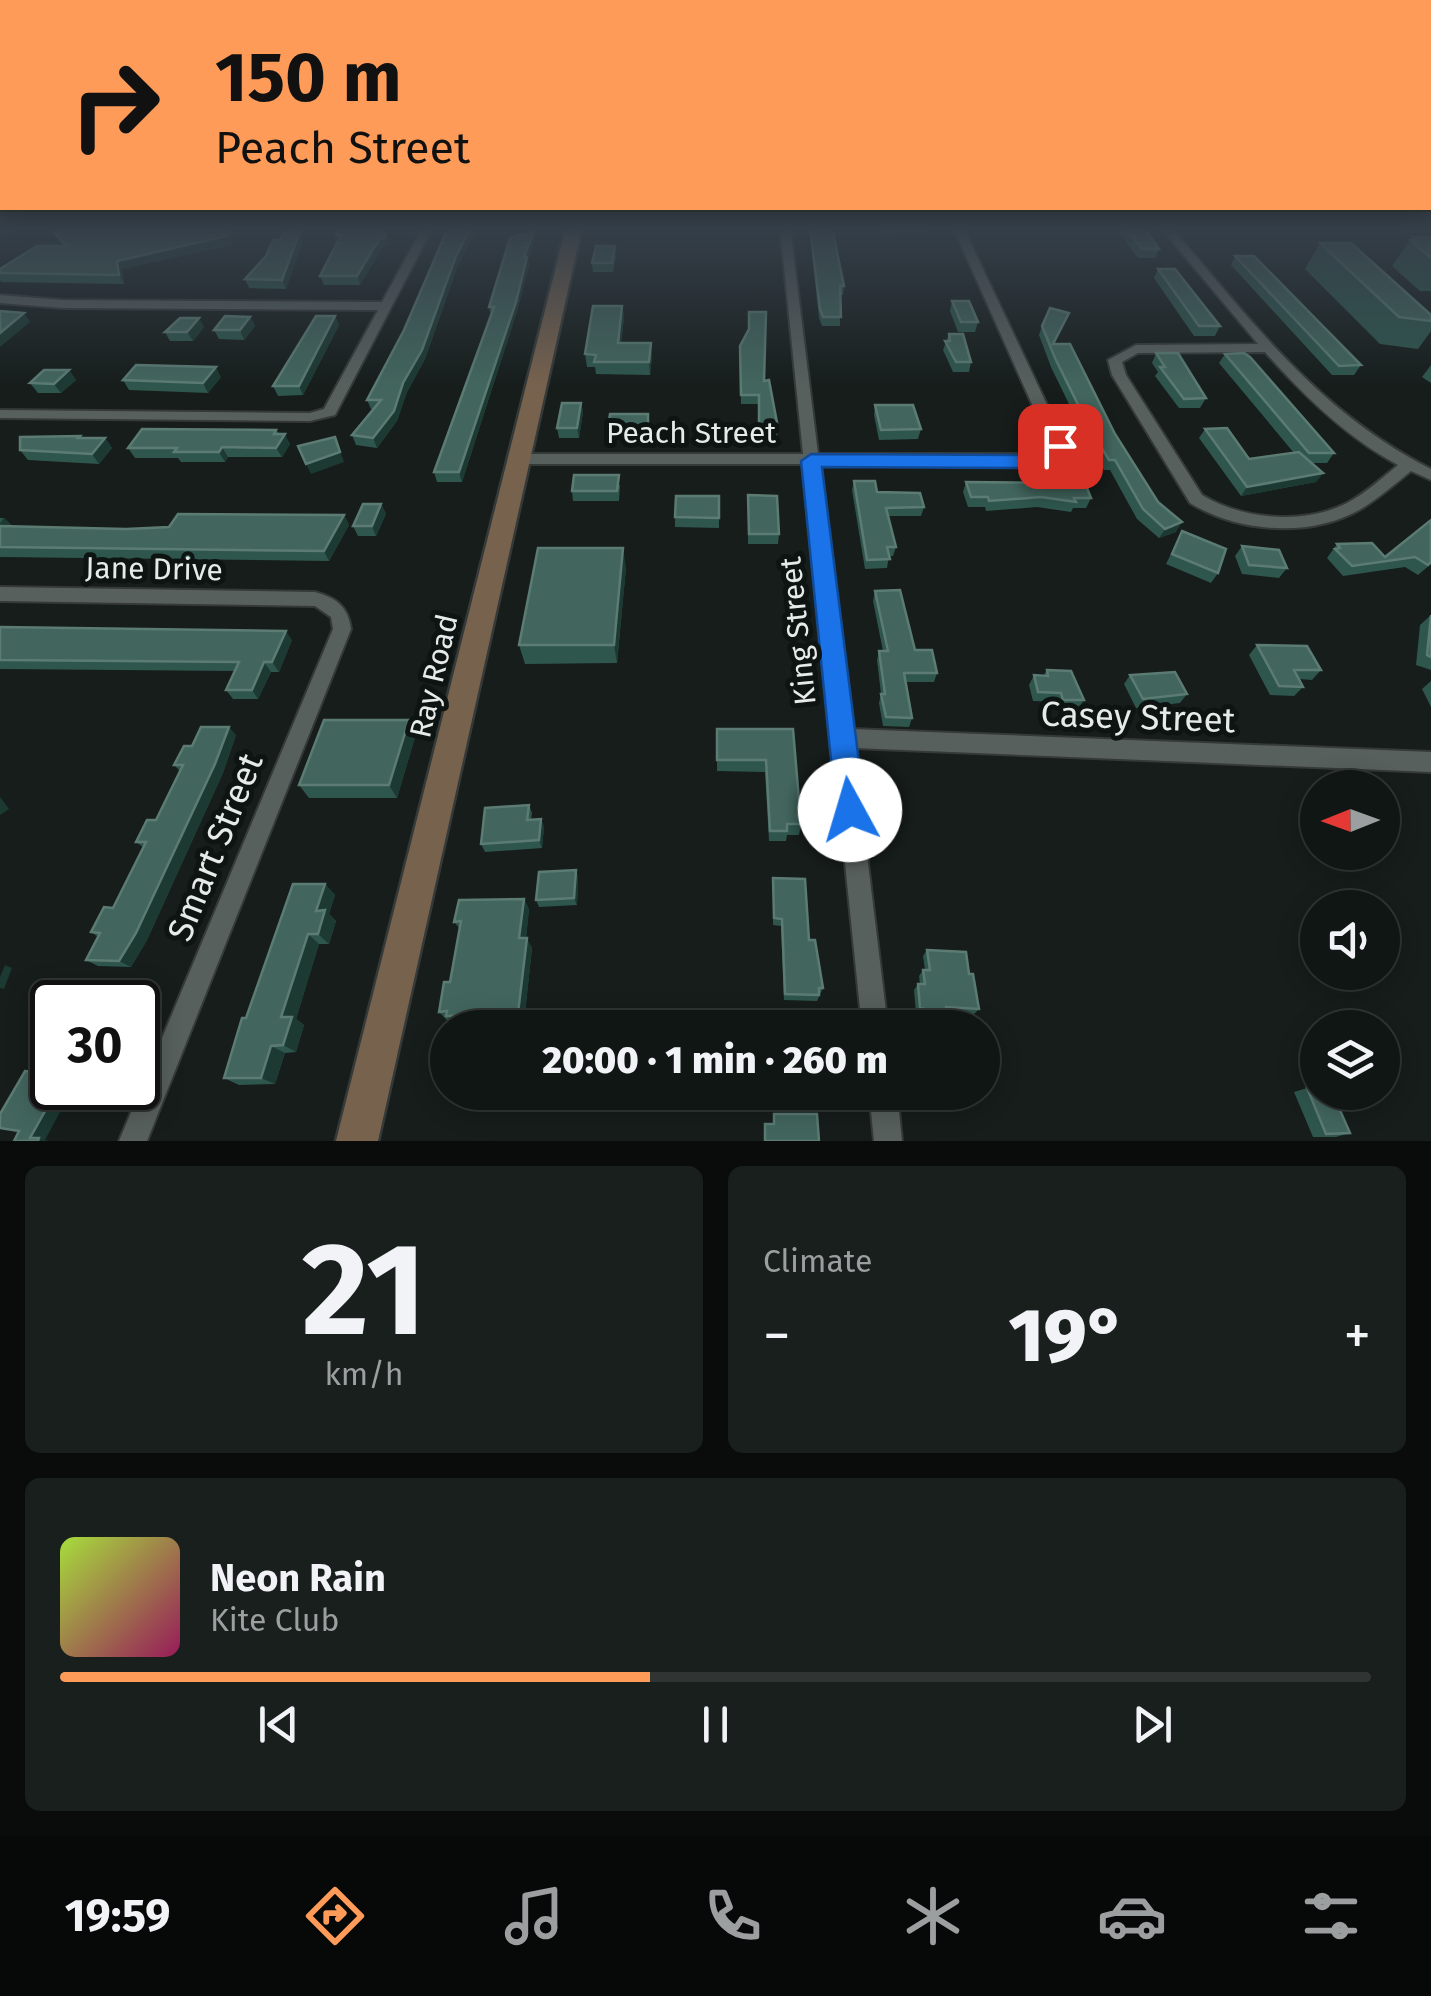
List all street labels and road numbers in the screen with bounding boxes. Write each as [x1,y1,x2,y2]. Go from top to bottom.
street label: Peach Street [606,415,776,451]
street label: Jane Drive [85,550,223,588]
street label: King Street [772,555,824,707]
street label: Ray Road [402,611,466,741]
street label: Casey Street [1040,693,1236,741]
street label: Smart Street [158,747,272,947]

